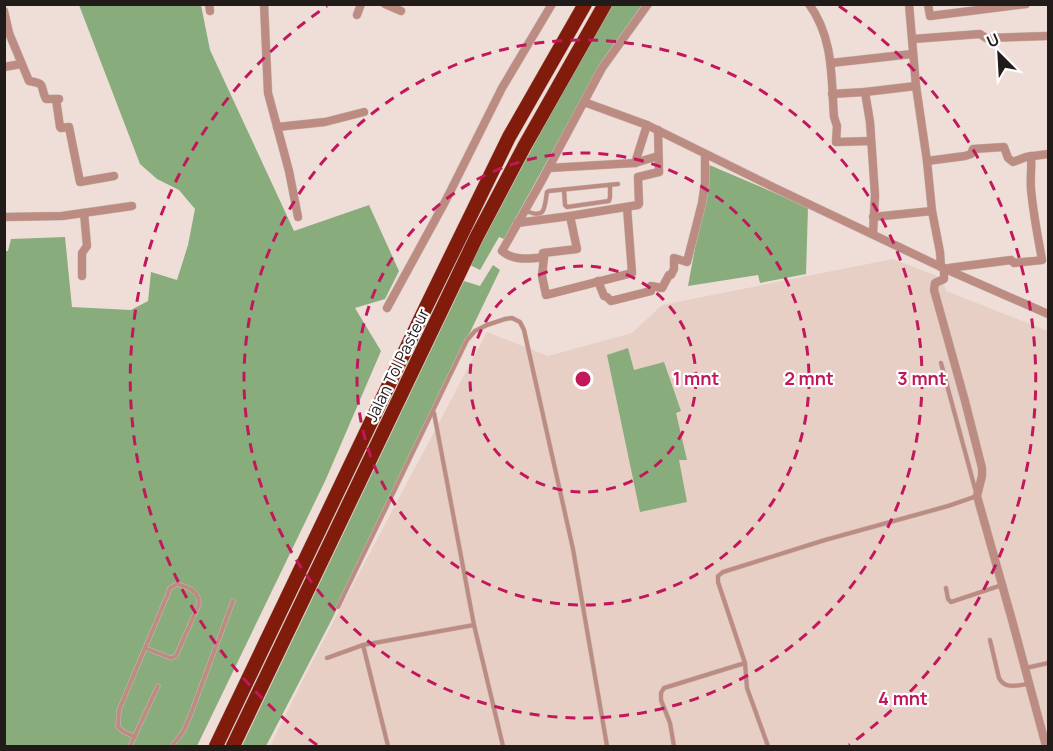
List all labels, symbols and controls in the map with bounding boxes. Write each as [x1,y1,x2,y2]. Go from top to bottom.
north arrow [969,24,1029,84]
text: U [983,28,1003,53]
street label: Jalan Tol Pasteur [360,304,434,425]
text: 1 mnt [673,366,719,390]
text: 2 mnt [784,366,834,390]
text: 3 mnt [897,366,947,390]
centre of rings [573,369,593,389]
text: 4 mnt [878,686,928,710]

